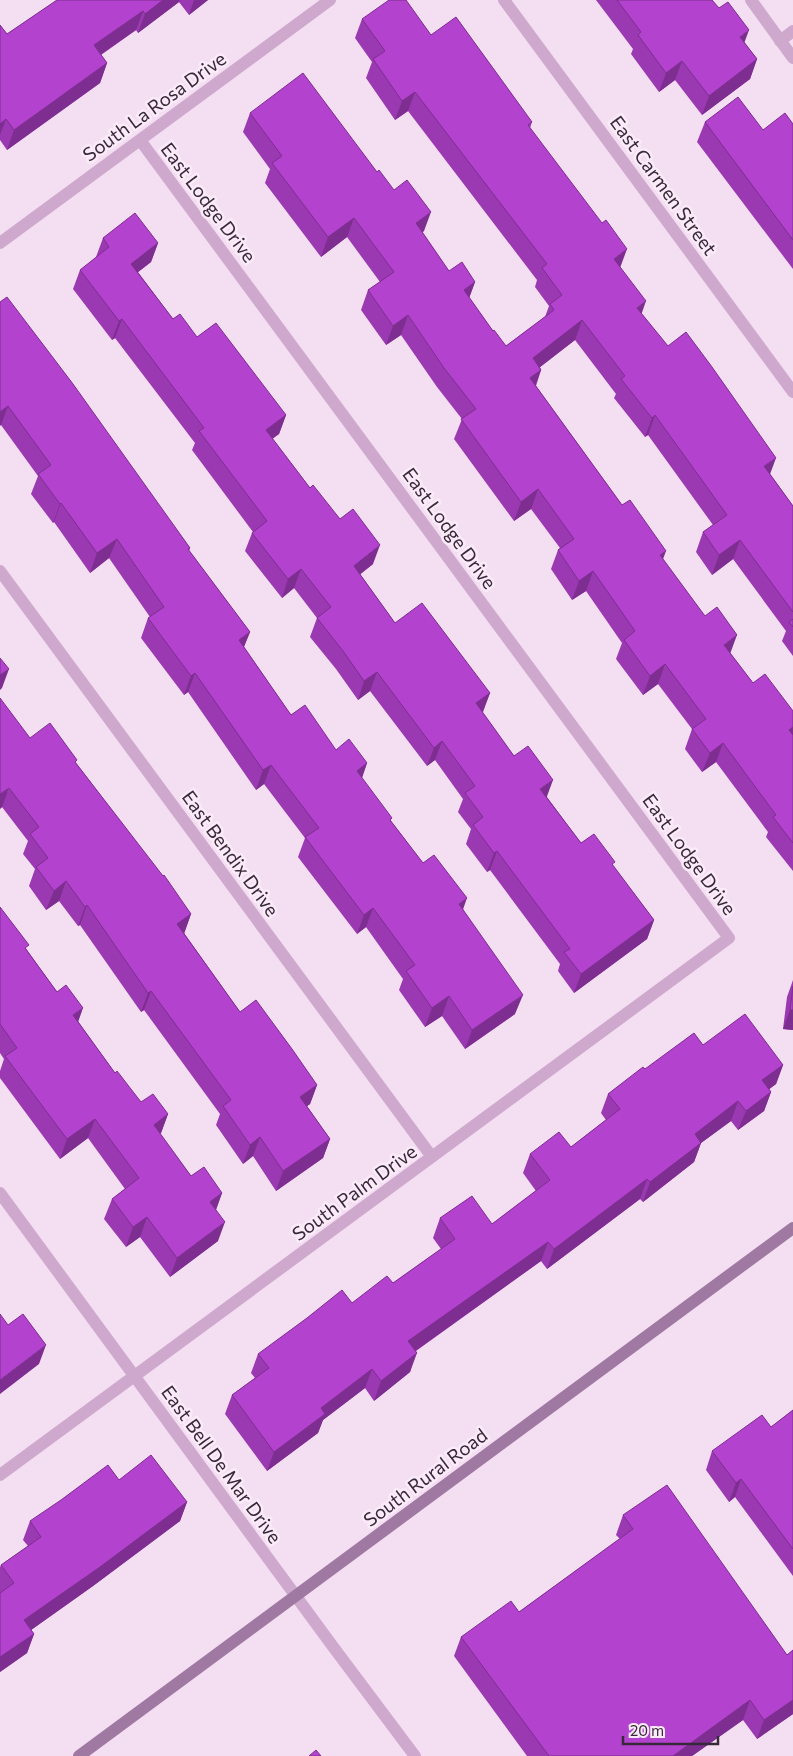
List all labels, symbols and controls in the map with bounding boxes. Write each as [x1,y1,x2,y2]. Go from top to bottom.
street label: South La Rosa Drive [78,46,230,166]
street label: East Carmen Street [606,111,722,259]
street label: East Lodge Drive [156,138,262,266]
street label: East Lodge Drive [398,463,502,593]
street label: East Bendix Drive [178,786,284,920]
street label: East Lodge Drive [638,789,742,919]
street label: South Palm Drive [287,1139,421,1245]
street label: East Bell De Mar Drive [157,1381,287,1547]
street label: South Rural Road [359,1423,491,1531]
scale bar [623,1714,718,1746]
text: 20 m [630,1721,664,1739]

